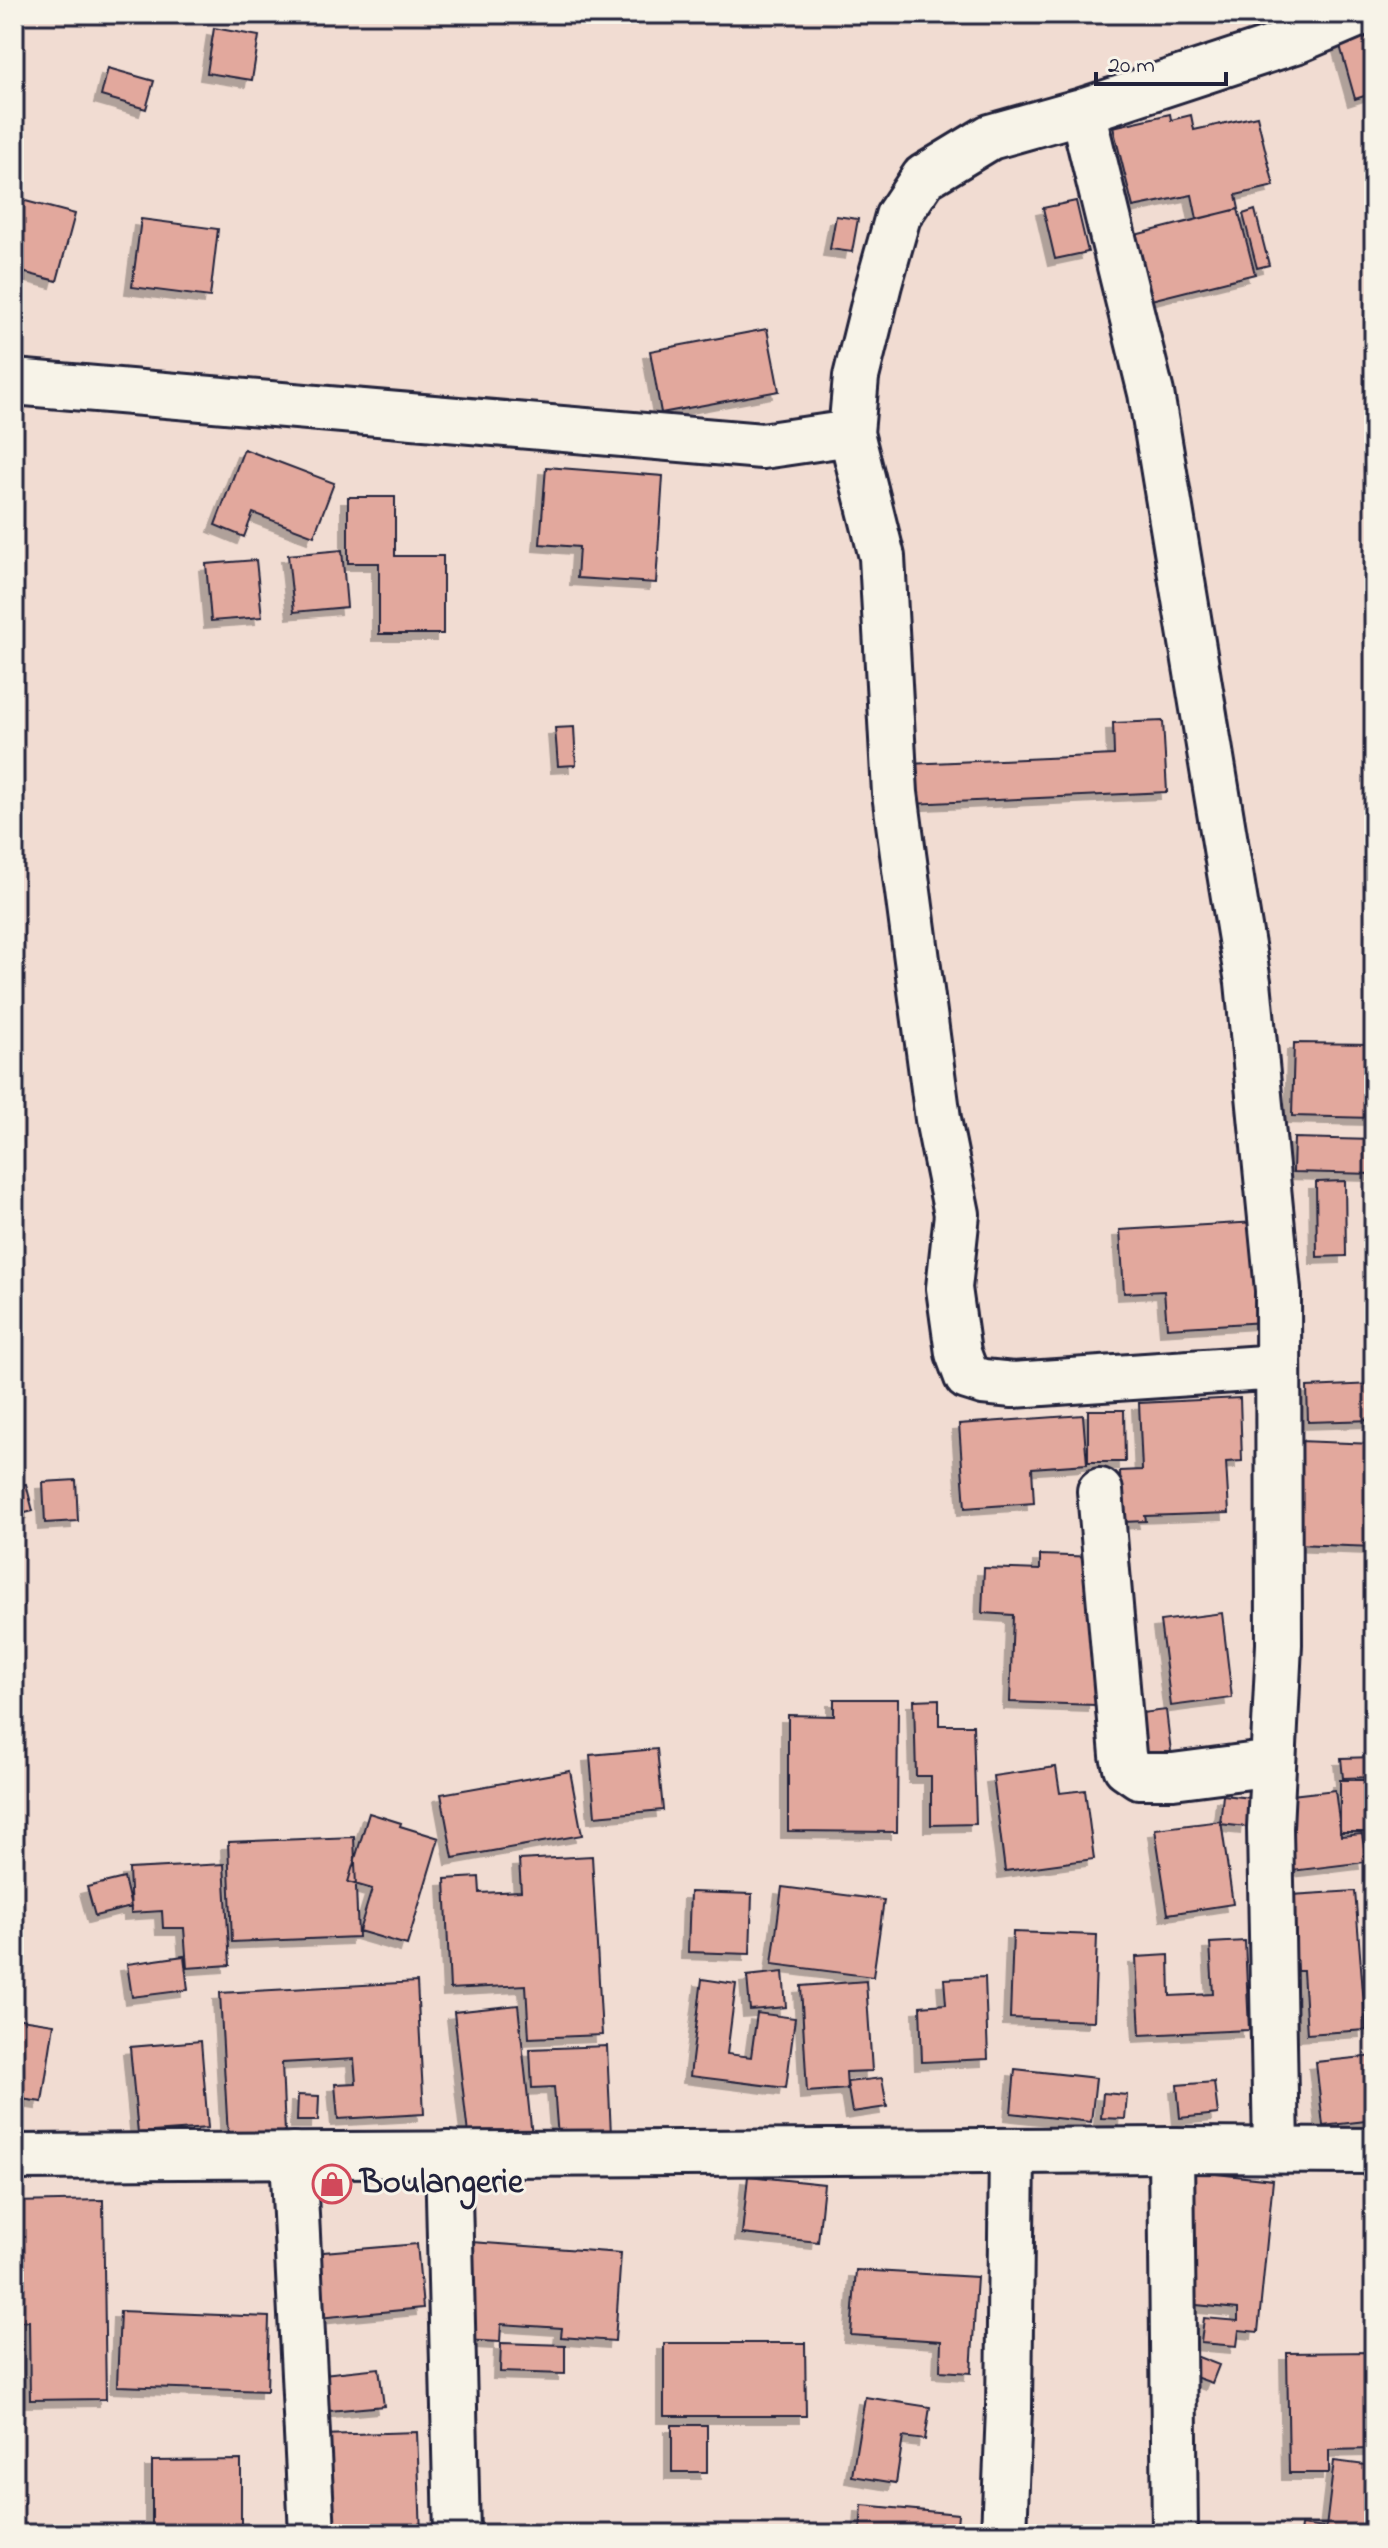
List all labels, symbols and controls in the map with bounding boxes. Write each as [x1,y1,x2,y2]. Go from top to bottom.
scale bar [1096,36,1226,86]
text: 20 m [1108,49,1155,84]
place label: Boulangerie [358,2159,524,2210]
shop icon: Boulangerie [311,2163,353,2205]

